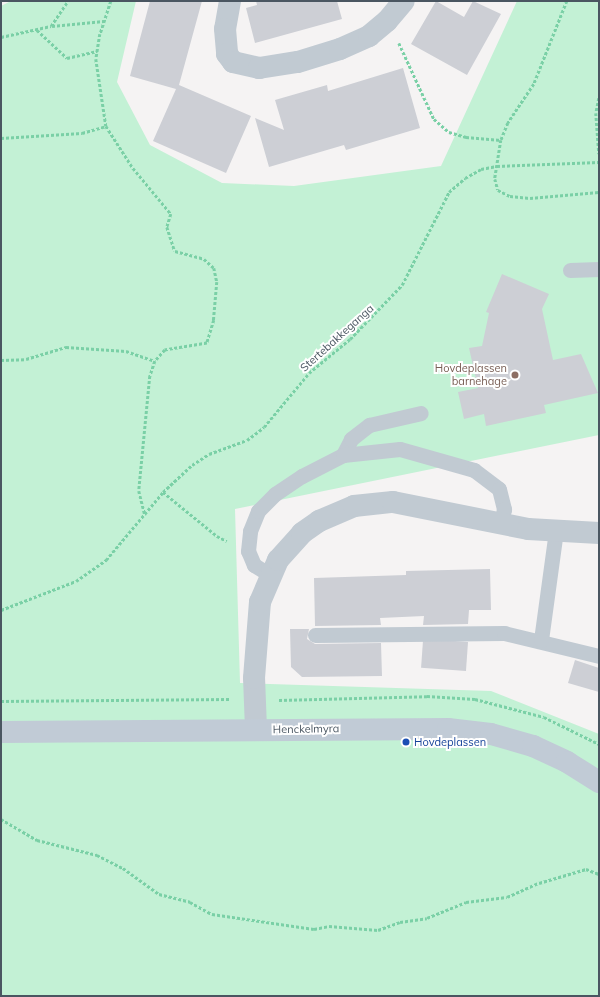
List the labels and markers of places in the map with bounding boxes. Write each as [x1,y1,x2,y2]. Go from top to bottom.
place label: Hovdeplassen barnehage [435,362,507,388]
marker: Hovdeplassen barnehage [510,370,520,380]
place label: Hovdeplassen [414,735,486,749]
marker: Hovdeplassen [401,737,411,747]

